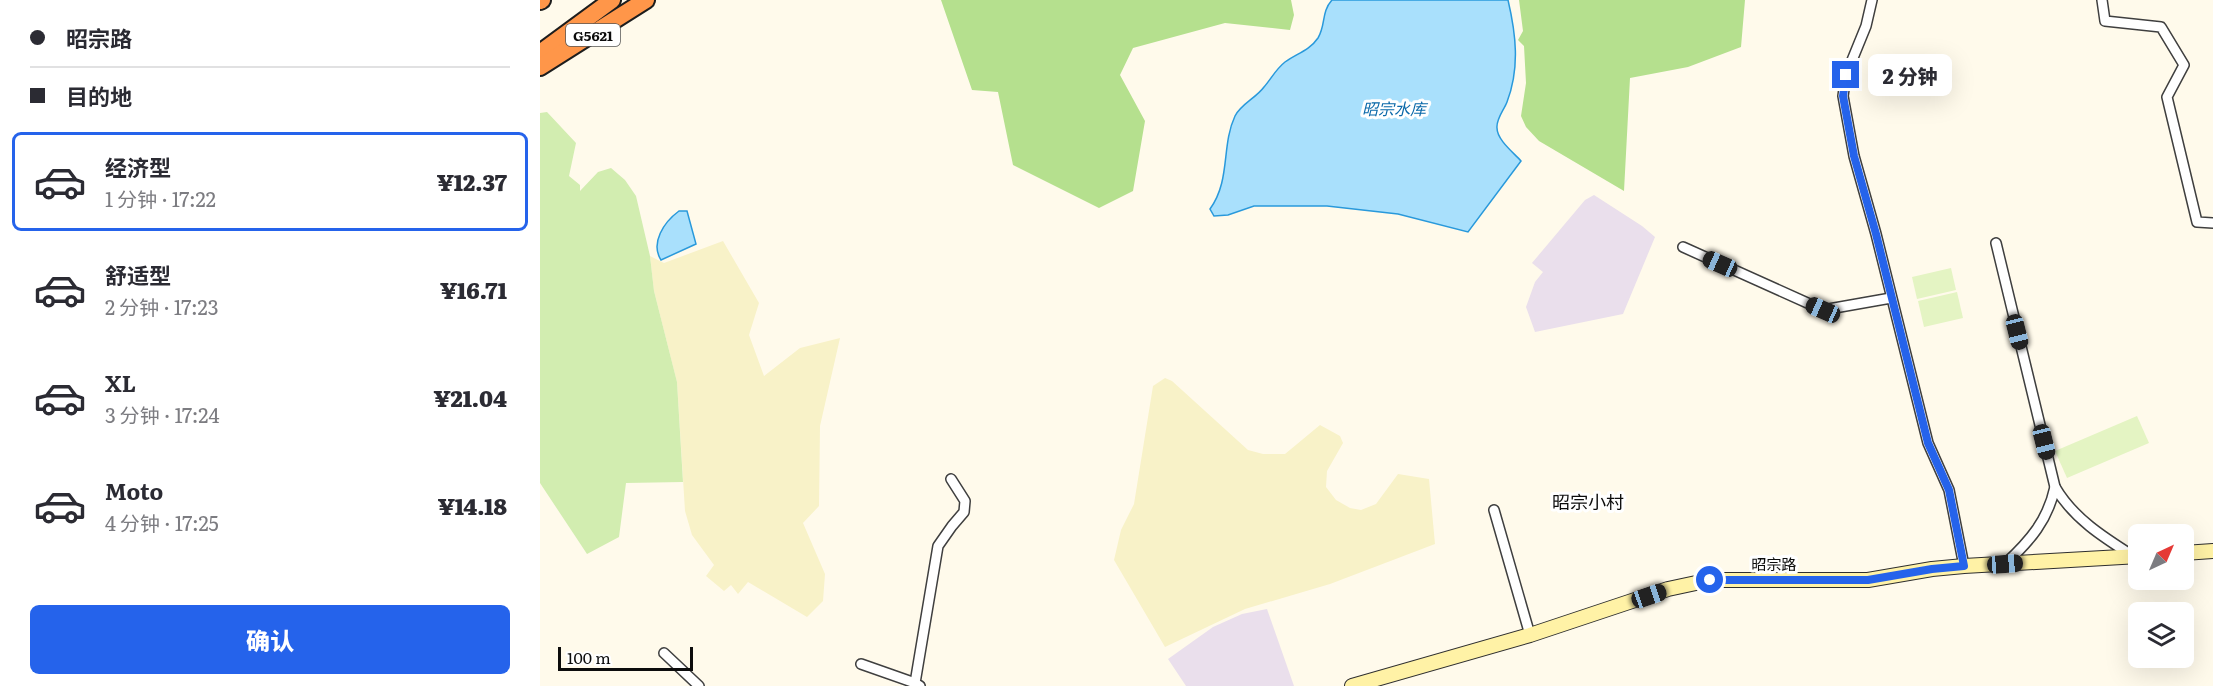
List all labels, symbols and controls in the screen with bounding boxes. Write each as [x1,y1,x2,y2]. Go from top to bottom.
text: 昭宗路 [66,21,132,54]
road number: G5621 [566,24,620,46]
callout: 2 分钟 [1867,54,1951,96]
text: 2 分钟 [1882,60,1938,90]
route end [1832,61,1859,88]
text: 目的地 [66,79,132,112]
water label: 昭宗水库 [1362,96,1429,120]
text: 经济型 [105,150,171,183]
icon: car [33,155,87,209]
text: ¥12.37 [437,165,507,198]
text: 1 分钟 · 17:22 [105,183,216,213]
car [1700,248,1740,280]
text: 舒适型 [105,258,171,291]
icon: car [33,263,87,317]
text: ¥16.71 [440,273,507,306]
text: 2 分钟 · 17:23 [105,291,219,321]
car [1803,294,1843,326]
car [2004,312,2030,352]
text: XL [105,366,136,399]
icon: car [33,371,87,425]
text: ¥21.04 [433,381,507,414]
text: 3 分钟 · 17:24 [105,399,219,429]
car [2031,422,2057,462]
text: Moto [105,474,163,507]
icon: car [33,479,87,533]
district label: 昭宗小村 [1552,488,1624,515]
text: ¥14.18 [438,489,507,522]
text: 4 分钟 · 17:25 [105,507,219,537]
north arrow [2128,524,2194,590]
map controls [2128,524,2194,668]
street label: 昭宗路 [1751,552,1797,575]
car [1986,554,2024,574]
route start [1696,566,1723,593]
car [1629,582,1669,610]
button: layers [2128,602,2194,668]
button: 确认 [30,605,510,674]
scale bar [558,644,693,672]
text: 100 m [567,645,611,669]

